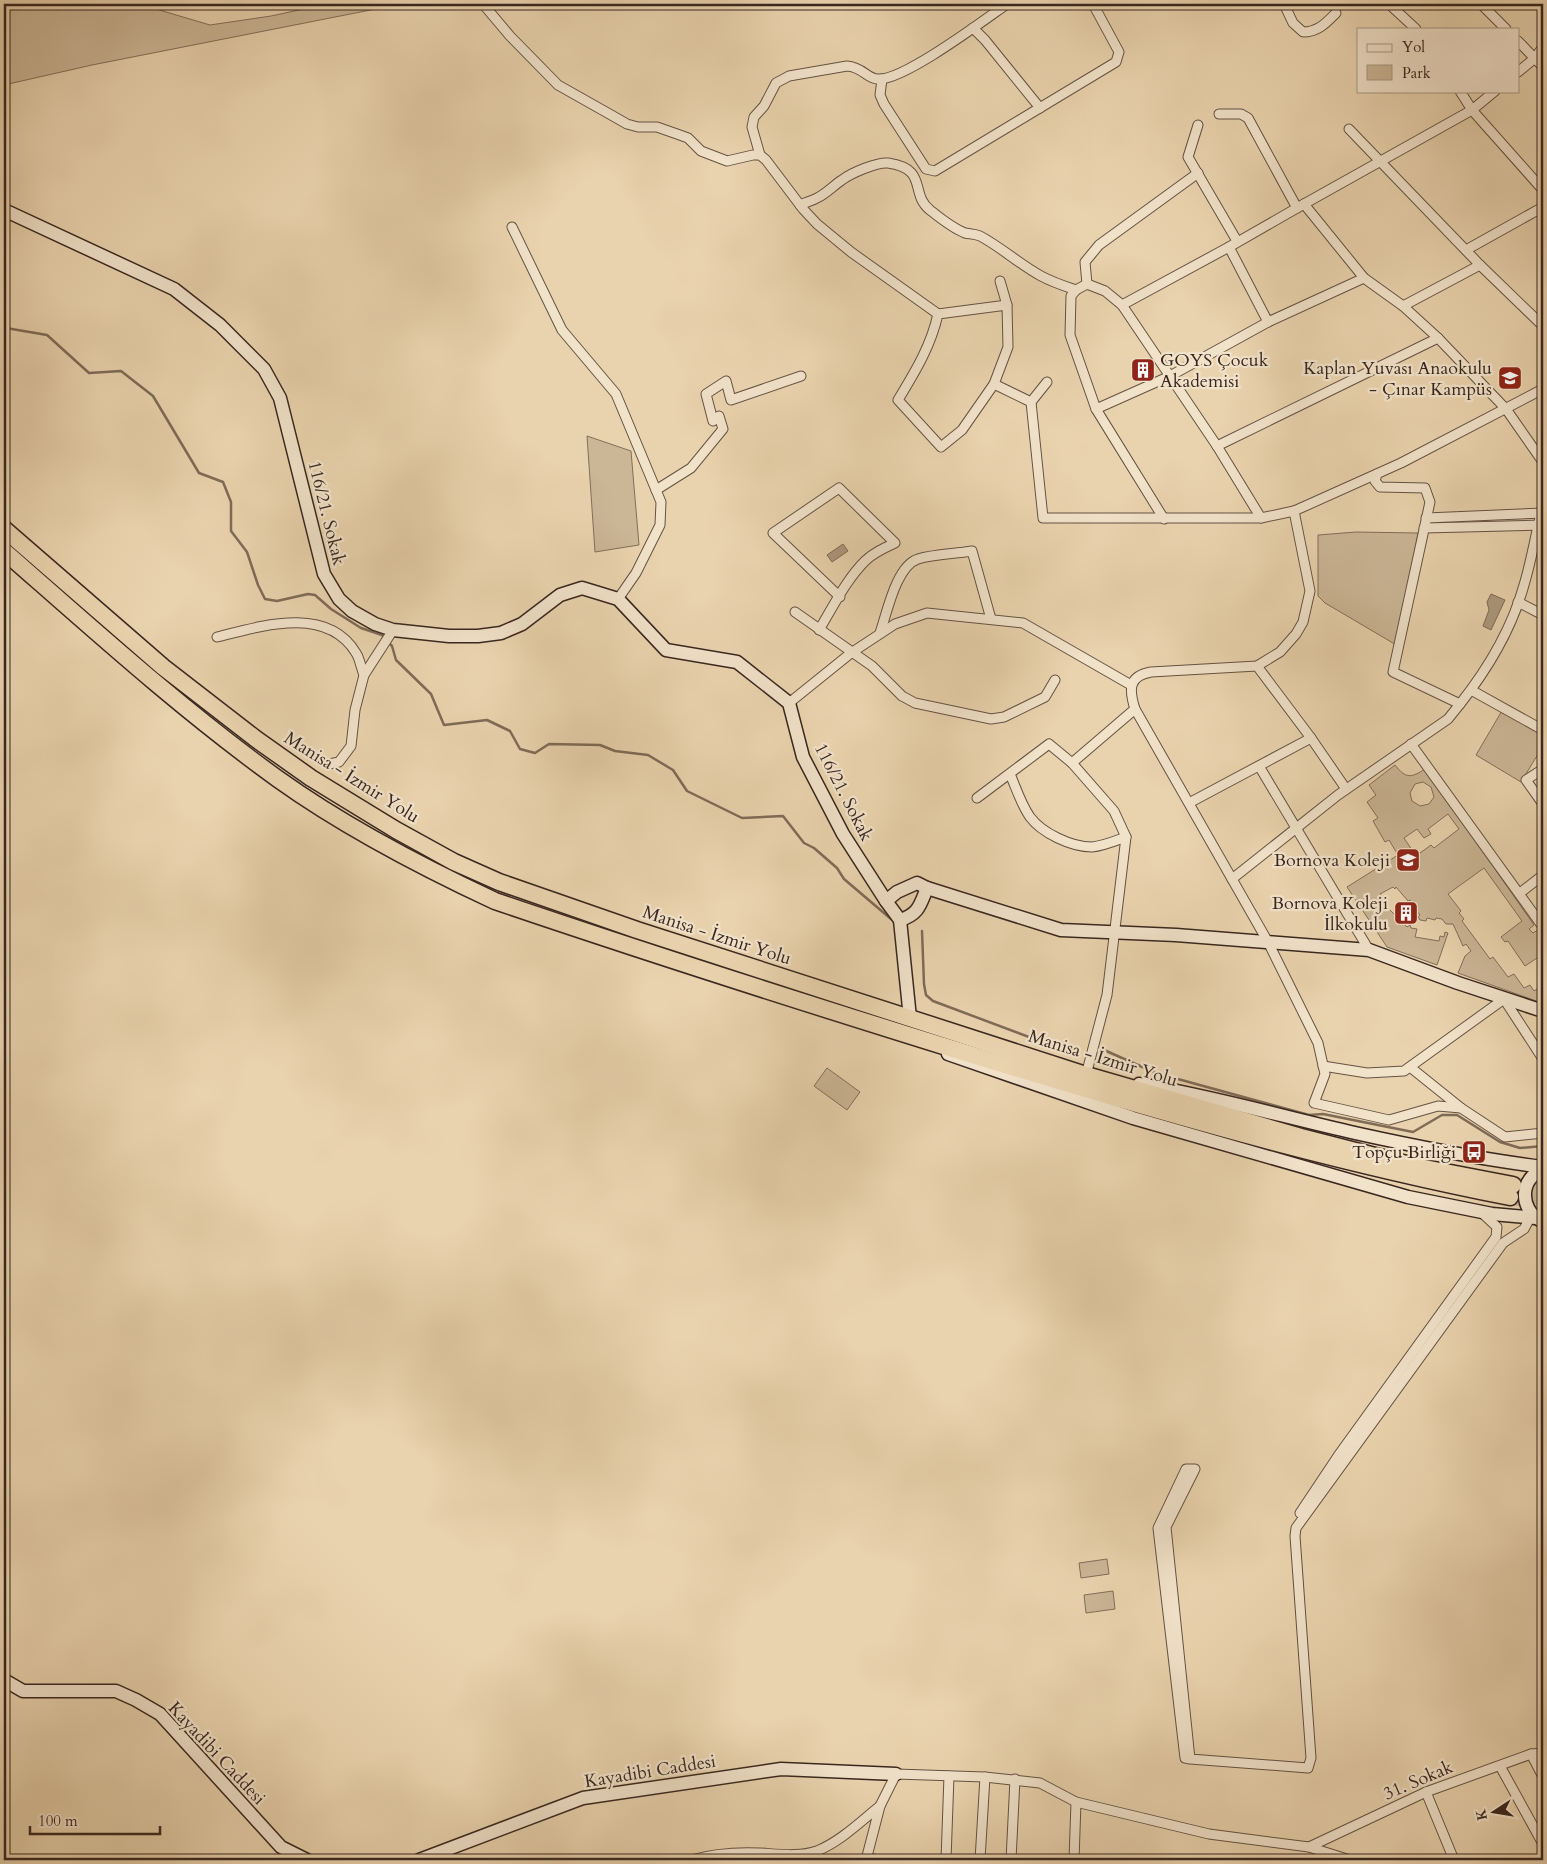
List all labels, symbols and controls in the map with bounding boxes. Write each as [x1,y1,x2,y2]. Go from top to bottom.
legend [1357,28,1520,92]
text: Yol [1402,37,1425,57]
text: Park [1402,63,1431,83]
place label: GOYS Çocuk Akademisi [1160,348,1269,394]
place label: Kaplan Yuvası Anaokulu - Çınar Kampüs [1303,356,1492,402]
building icon: GOYS Çocuk Akademisi [1130,357,1156,383]
school or university icon: Kaplan Yuvası Anaokulu - Çınar Kampüs [1497,365,1523,391]
street label: 116/21. Sokak [301,458,352,568]
street label: Manisa - İzmir Yolu [279,726,424,829]
street label: 116/21. Sokak [808,739,879,846]
school or university icon: Bornova Koleji [1395,847,1421,873]
place label: Bornova Koleji [1274,848,1390,873]
place label: Bornova Koleji İlkokulu [1272,891,1388,937]
street label: Manisa - İzmir Yolu [639,900,795,971]
building icon: Bornova Koleji İlkokulu [1393,900,1419,926]
street label: Manisa - İzmir Yolu [1025,1024,1181,1093]
bus stop icon: Topçu Birliği [1461,1139,1487,1165]
place label: Topçu Birliği [1352,1140,1456,1165]
street label: Kayadibi Caddesi [162,1696,271,1810]
street label: Kayadibi Caddesi [583,1749,718,1794]
street label: 31. Sokak [1379,1754,1457,1806]
north arrow [1470,1786,1520,1836]
scale bar [30,1804,160,1836]
text: K [1471,1806,1492,1822]
text: 100 m [38,1811,78,1831]

